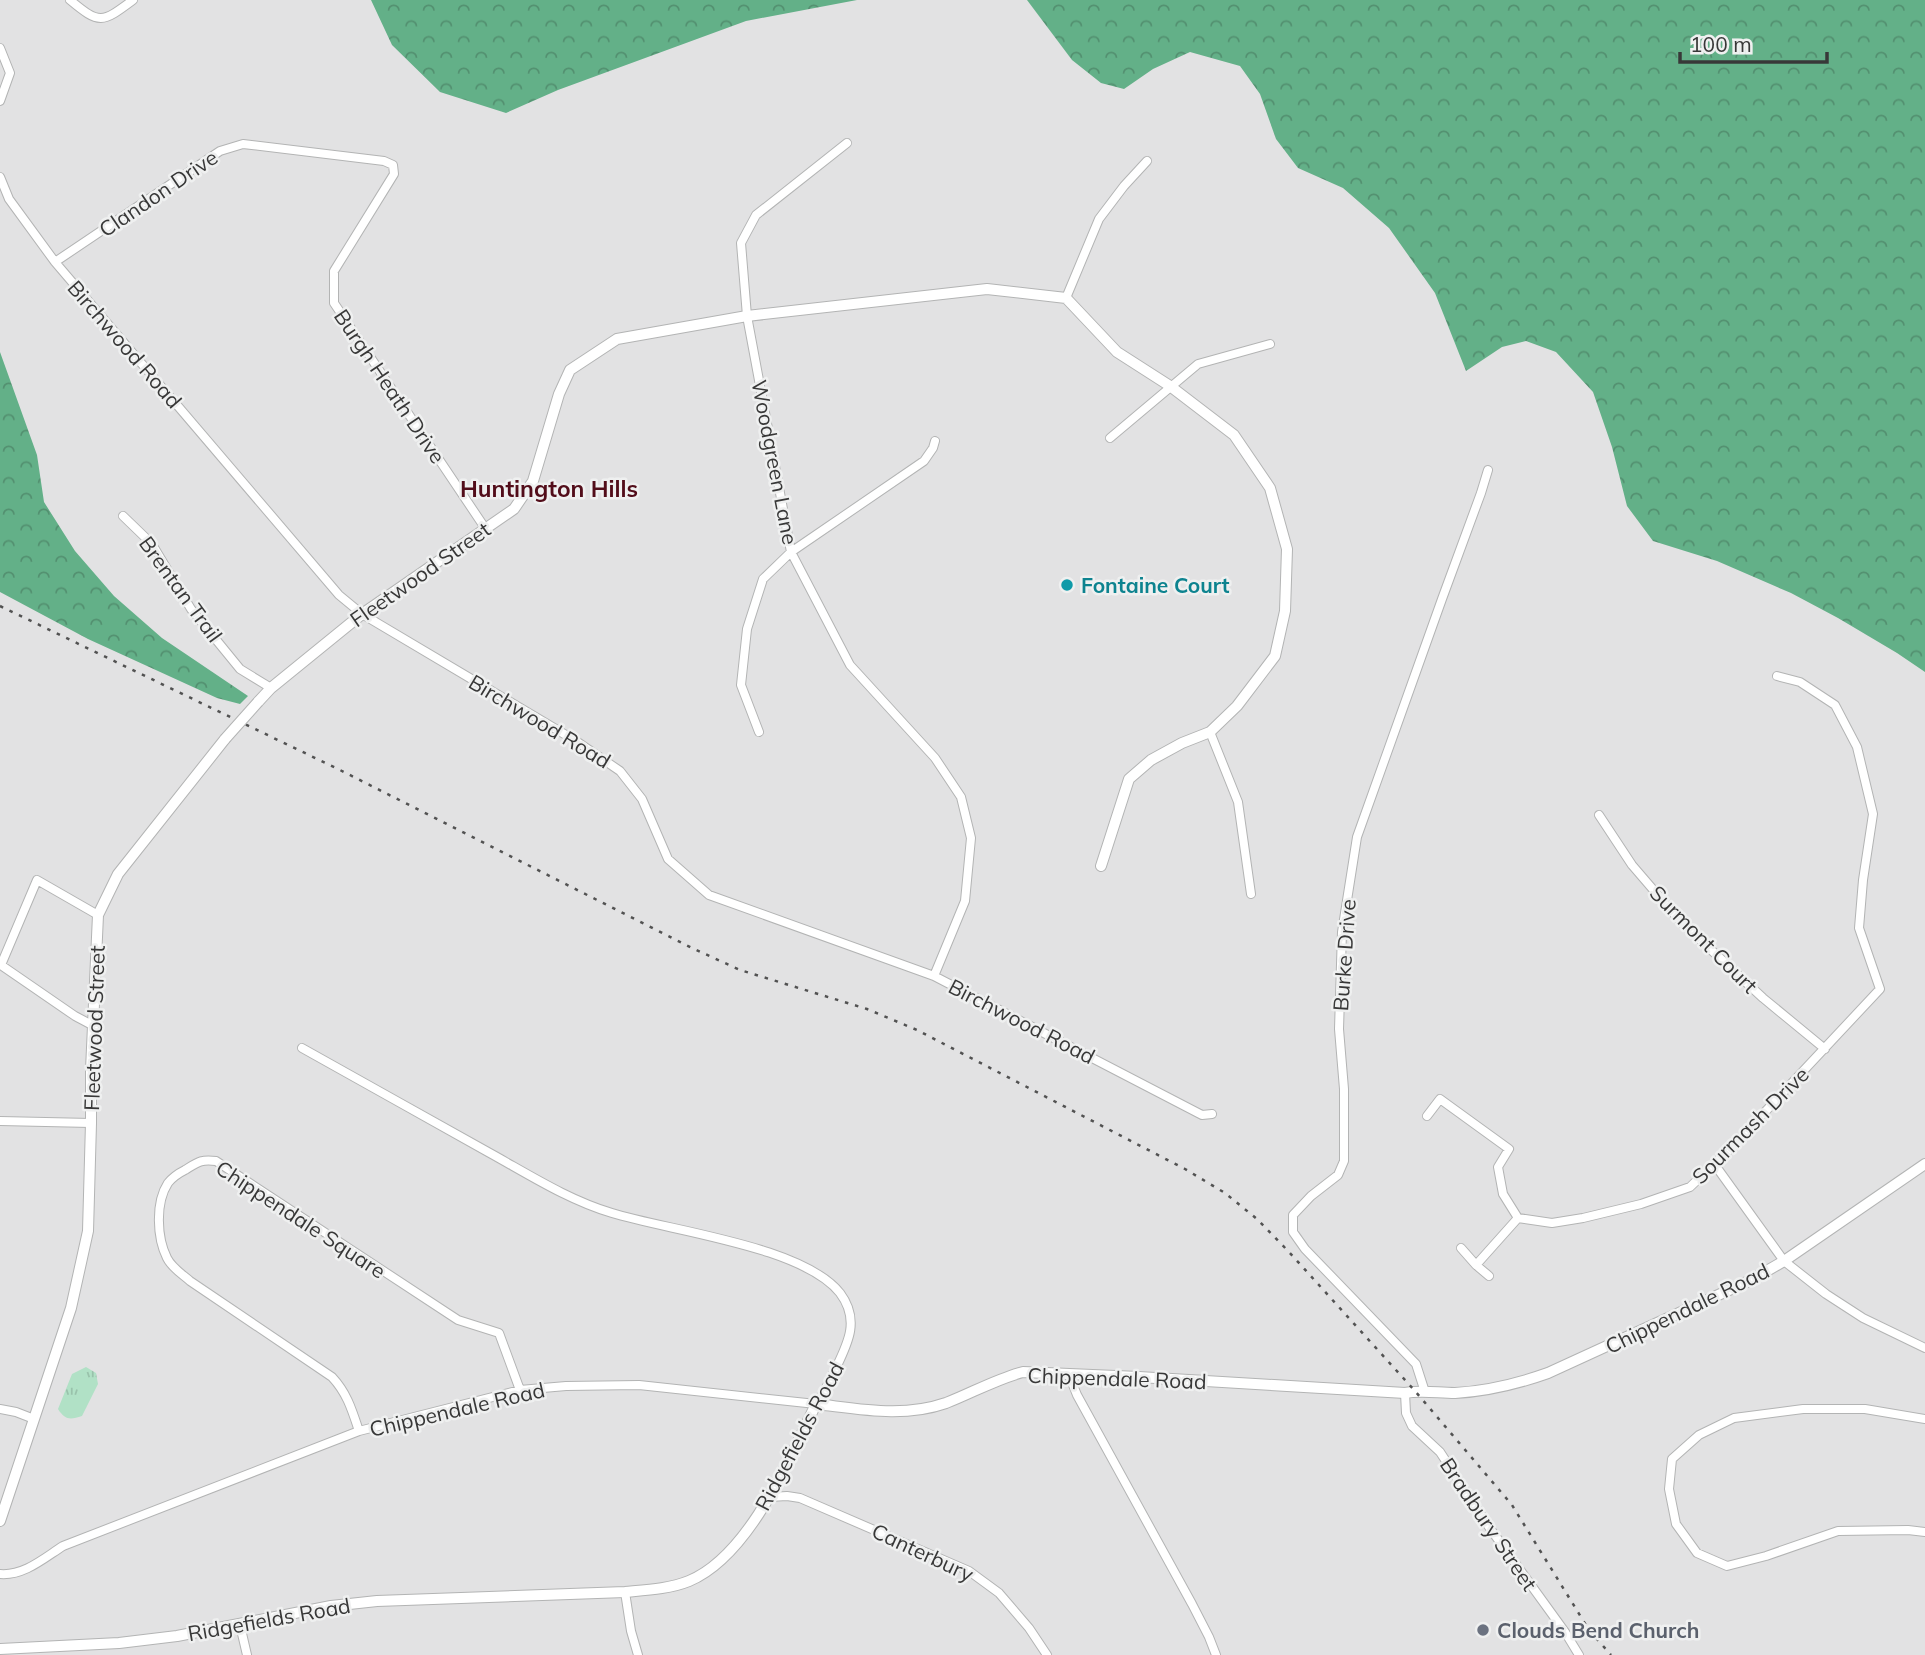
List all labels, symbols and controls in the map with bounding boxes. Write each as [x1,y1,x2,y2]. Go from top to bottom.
scale bar [1680,21,1827,65]
text: 100 m [1690,31,1752,57]
street label: Clandon Drive [94,144,222,242]
street label: Birchwood Road [62,275,188,413]
street label: Burgh Heath Drive [329,304,451,468]
street label: Woodgreen Lane [746,377,804,547]
district label: Huntington Hills [460,474,638,503]
street label: Fleetwood Street [345,516,495,632]
street label: Brentan Trail [134,531,228,647]
place label: Fontaine Court [1081,572,1230,598]
marker: Fontaine Court [1059,577,1075,593]
street label: Birchwood Road [464,668,616,774]
street label: Surmont Court [1645,880,1763,998]
street label: Burke Drive [1327,898,1361,1012]
street label: Fleetwood Street [78,945,110,1111]
street label: Birchwood Road [944,973,1100,1069]
street label: Sourmash Drive [1686,1061,1814,1189]
street label: Chippendale Square [211,1154,391,1284]
street label: Chippendale Road [1601,1257,1773,1359]
street label: Ridgefields Road [749,1357,849,1515]
street label: Chippendale Road [1027,1362,1207,1394]
street label: Chippendale Road [367,1376,547,1442]
street label: Bradbury Street [1435,1453,1543,1595]
street label: Canterbury [868,1517,978,1587]
street label: Ridgefields Road [186,1592,352,1646]
place label: Clouds Bend Church [1497,1617,1699,1643]
marker: Clouds Bend Church [1475,1622,1491,1638]

